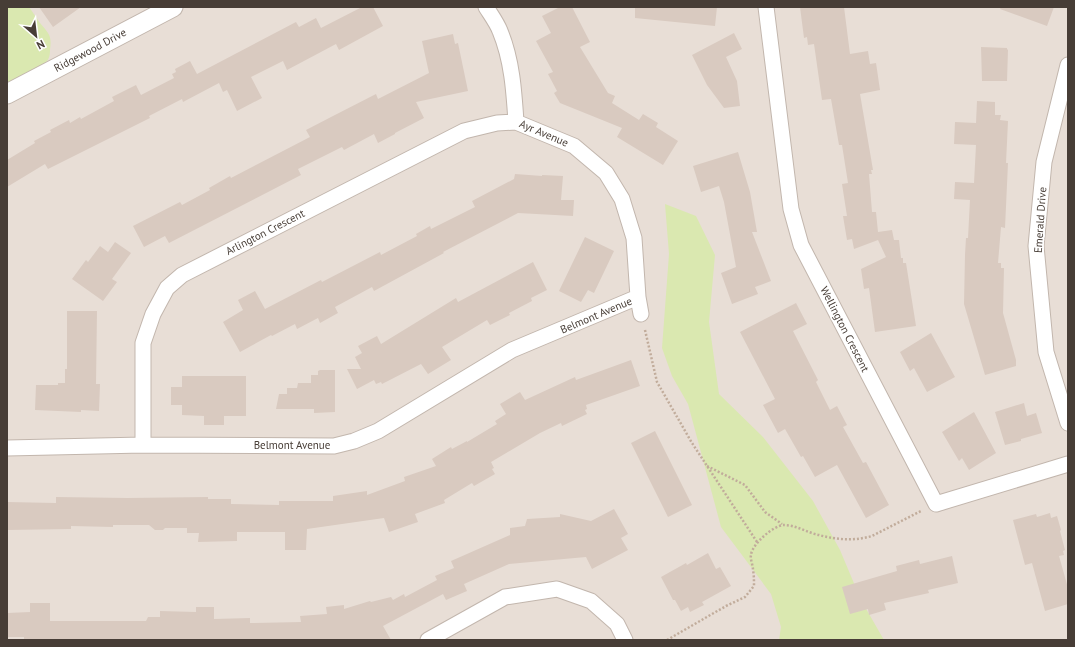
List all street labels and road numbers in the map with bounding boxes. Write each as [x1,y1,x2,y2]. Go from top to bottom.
street label: Ridgewood Drive [51,25,129,75]
street label: Ayr Avenue [517,116,571,150]
street label: Emerald Drive [1031,186,1049,254]
street label: Arlington Crescent [223,206,307,258]
street label: Wellington Crescent [817,284,873,374]
street label: Belmont Avenue [558,293,634,336]
street label: Belmont Avenue [254,438,331,452]

